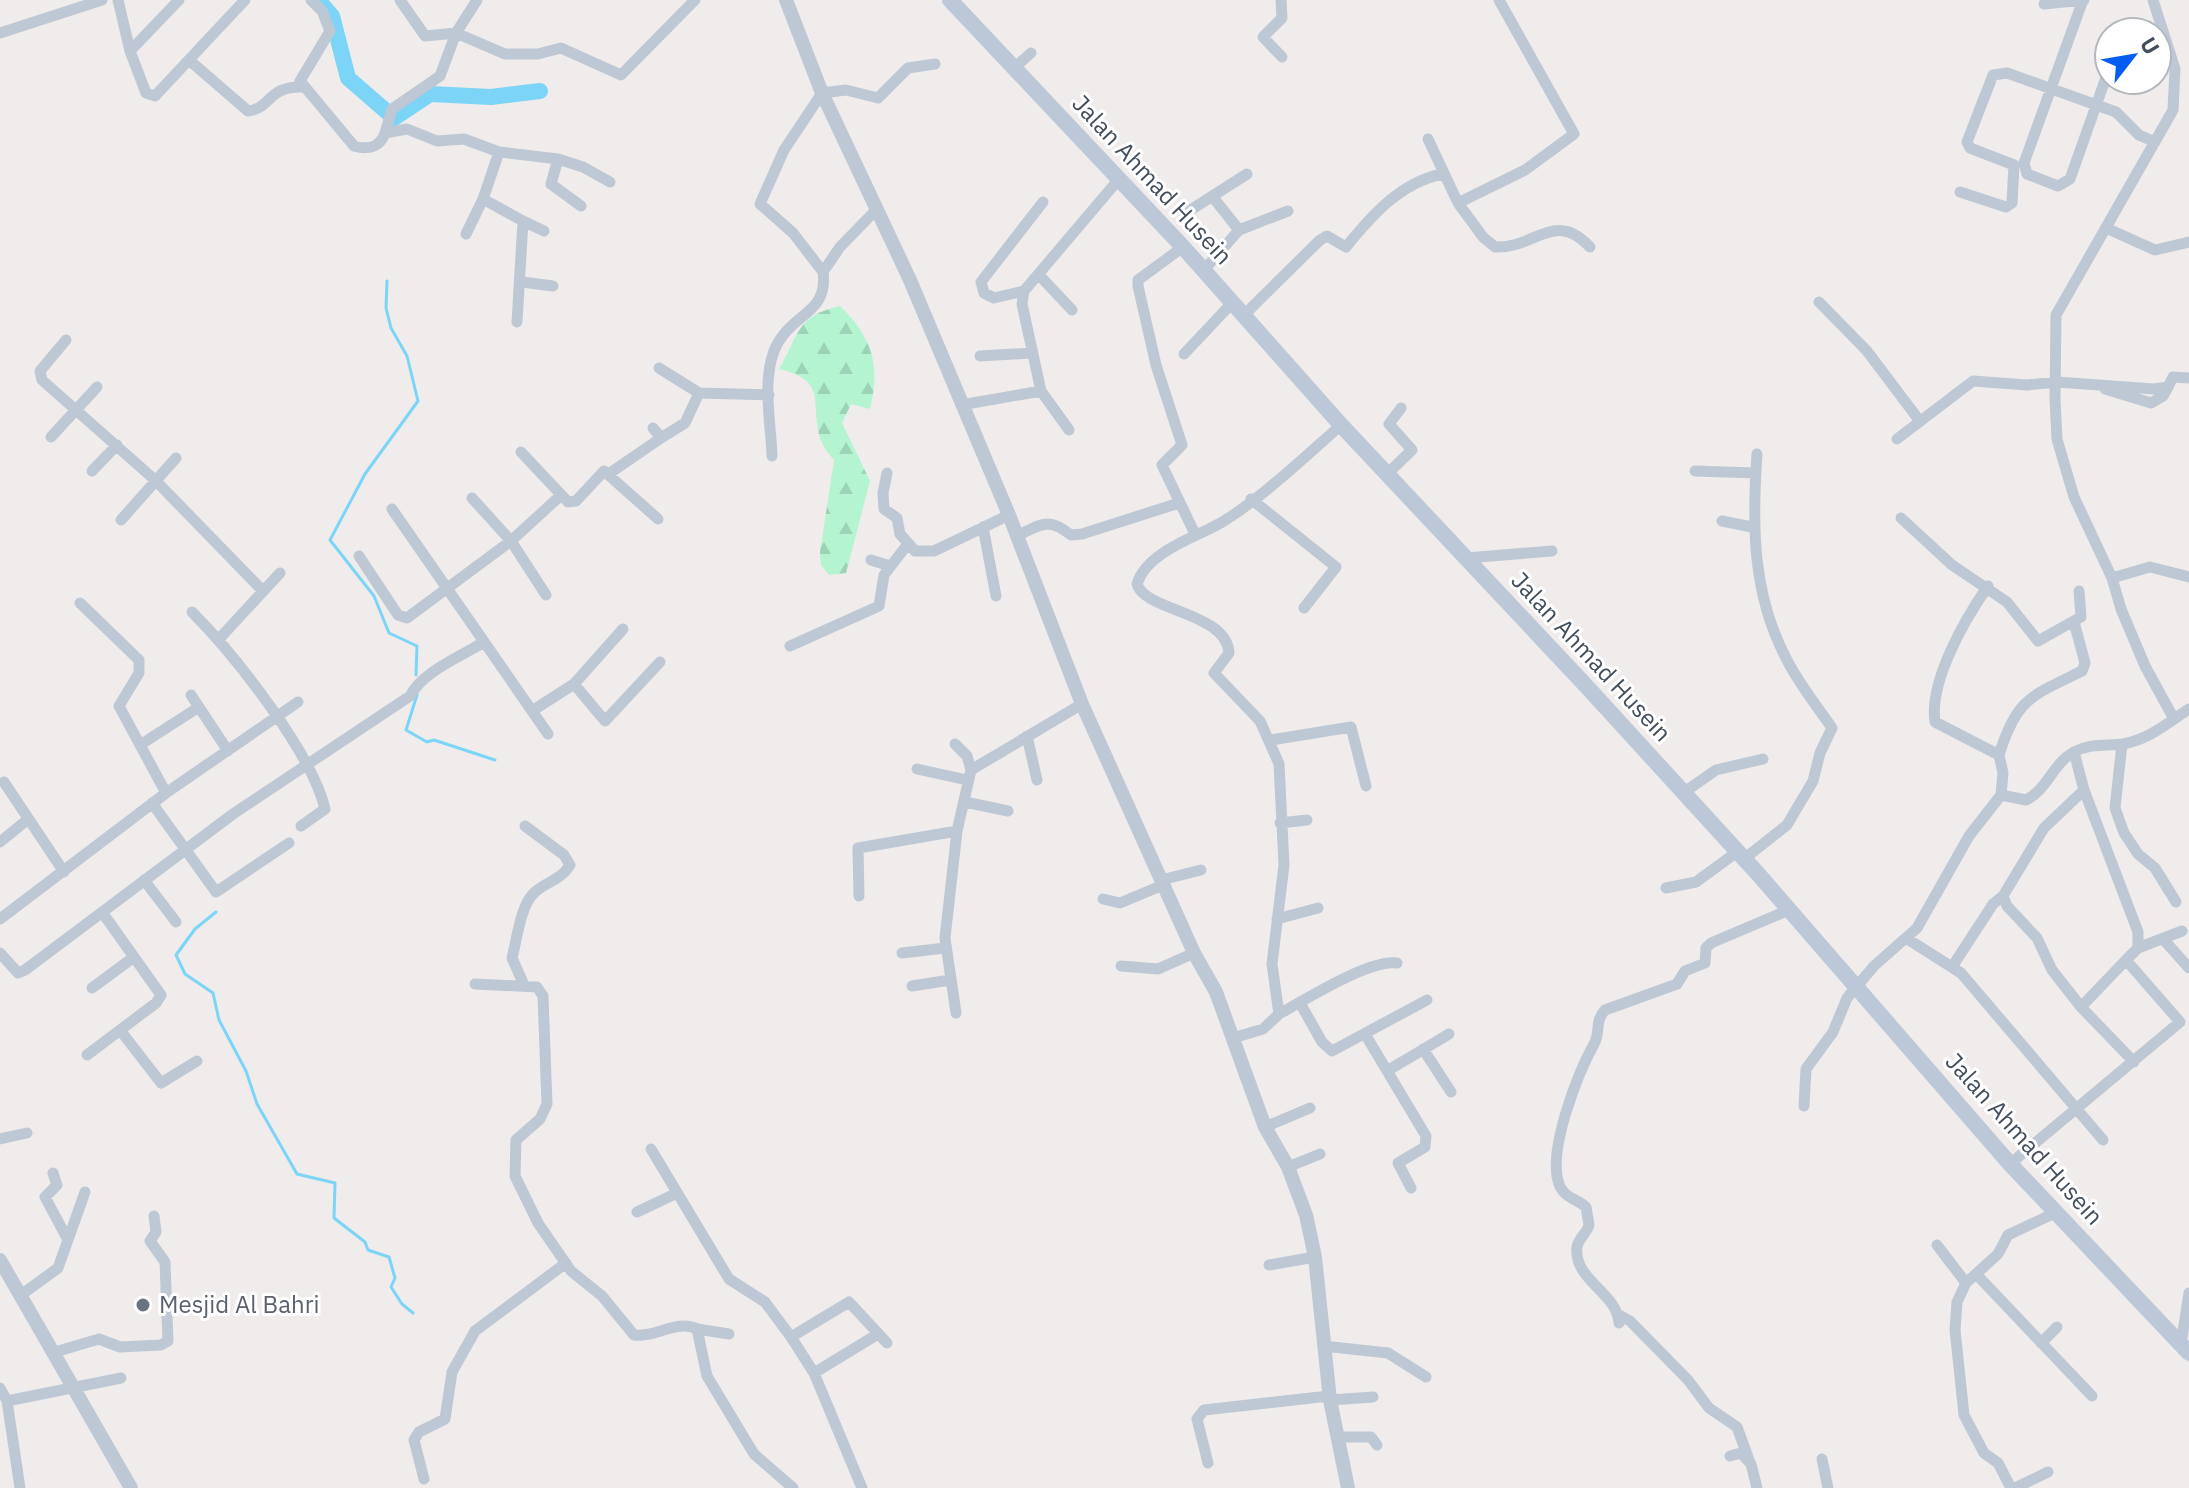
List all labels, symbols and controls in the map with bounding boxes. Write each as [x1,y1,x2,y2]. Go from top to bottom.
north arrow [2093,16,2173,96]
text: U [2134,31,2167,59]
street label: Jalan Ahmad Husein [1066,88,1240,271]
street label: Jalan Ahmad Husein [1505,565,1679,748]
street label: Jalan Ahmad Husein [1939,1045,2111,1231]
place label: Mesjid Al Bahri [159,1288,319,1320]
marker: Mesjid Al Bahri [134,1296,152,1314]

